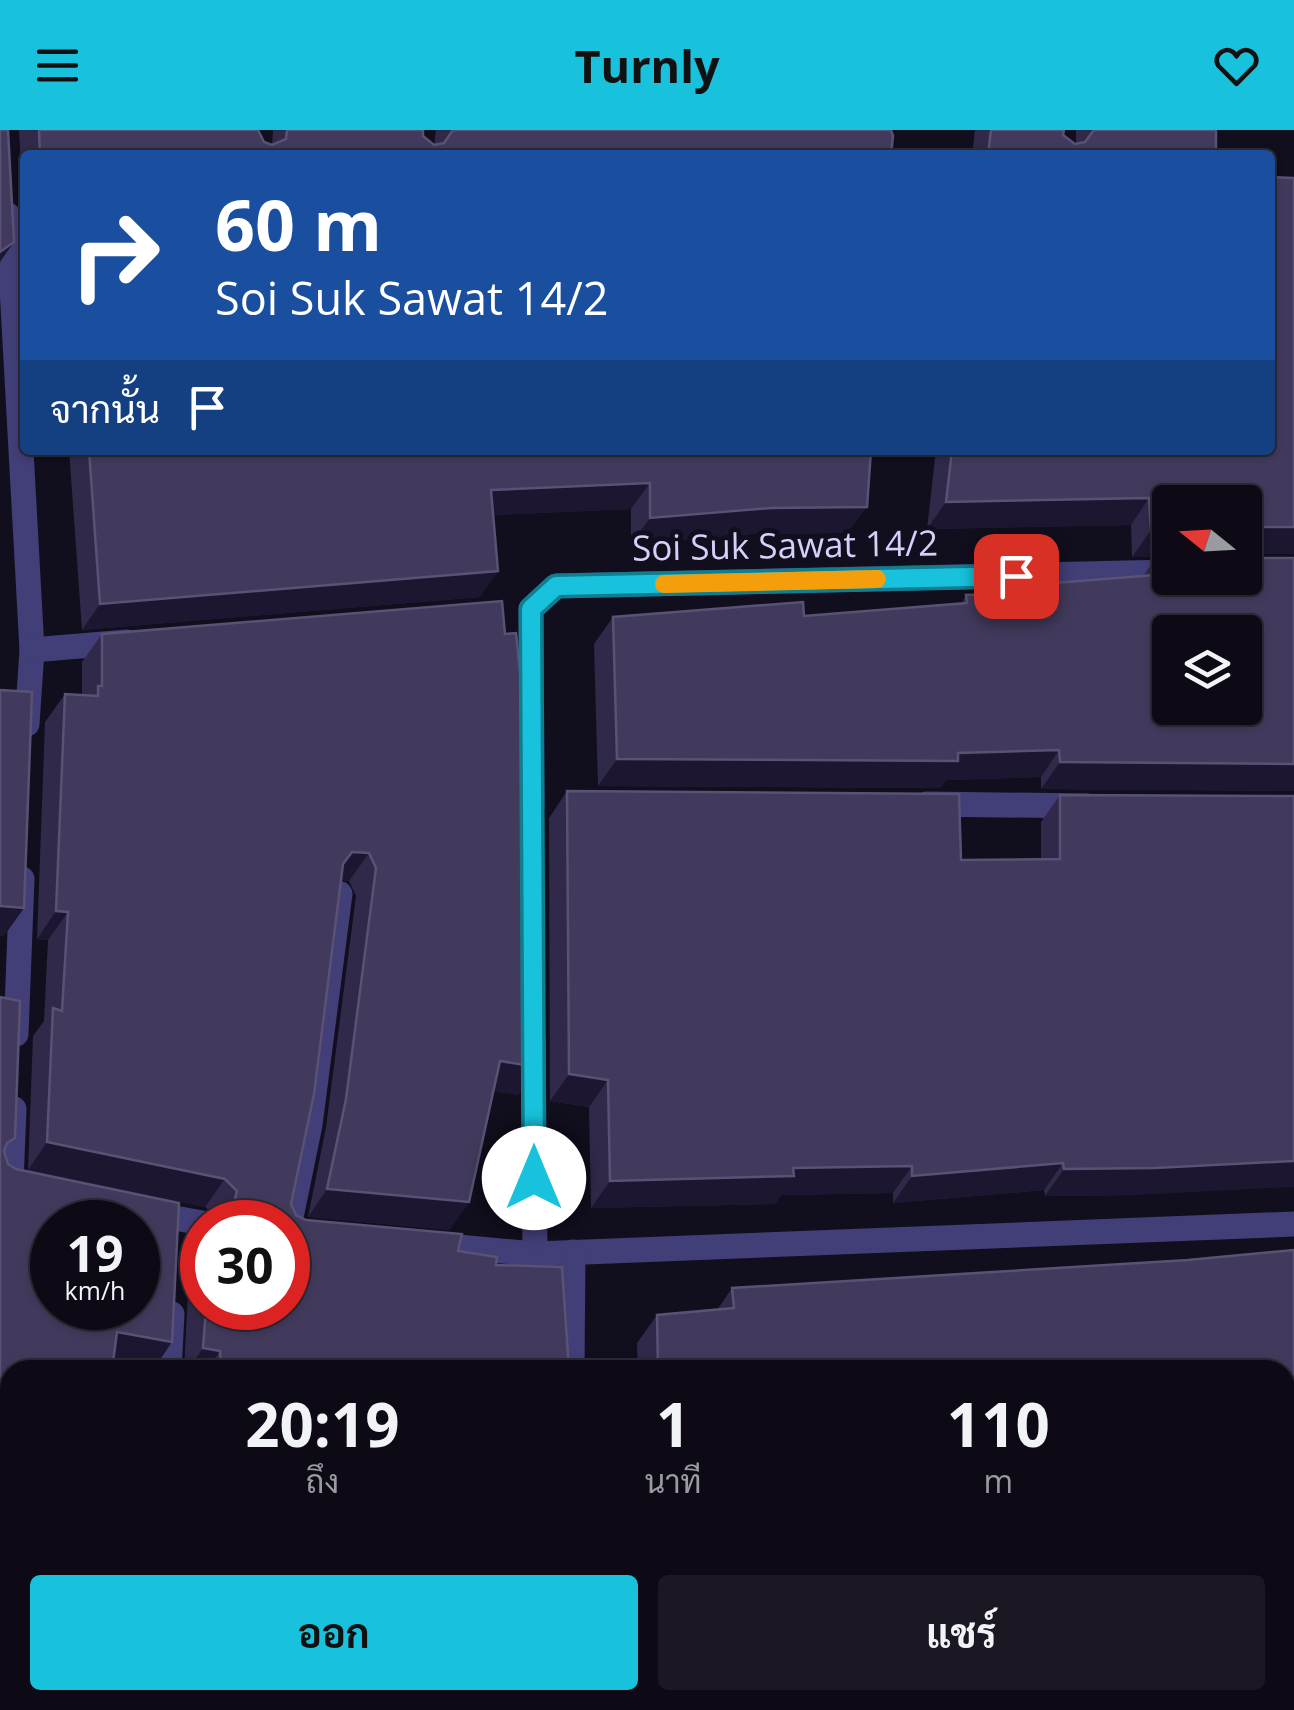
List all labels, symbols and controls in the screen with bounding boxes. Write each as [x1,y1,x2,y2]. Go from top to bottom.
text: Turnly [575,35,719,96]
icon: menu [30,38,85,93]
icon: heart [1209,38,1264,93]
text: 60 m [215,176,382,272]
icon: right [50,190,180,320]
text: Soi Suk Sawat 14/2 [215,267,608,328]
icon: arrive [180,380,235,435]
text: จากนั้น [50,382,160,434]
north arrow [1152,485,1262,595]
map controls [1152,485,1262,725]
street label: Soi Suk Sawat 14/2 [632,518,938,571]
pin [974,534,1059,619]
icon: arrive [989,549,1044,604]
button: layers [1152,615,1262,725]
position arrow [482,1126,586,1230]
speed limit sign: 30 [180,1200,310,1330]
text: 19 [66,1219,124,1287]
text: km/h [65,1273,125,1307]
text: 20:19 [245,1383,400,1465]
text: 1 [656,1383,690,1465]
text: 110 [947,1383,1050,1465]
text: ถึง [306,1459,339,1502]
text: นาที [645,1459,702,1502]
text: m [983,1459,1013,1502]
button: ออก [30,1575,638,1690]
button: แชร์ [658,1575,1265,1690]

